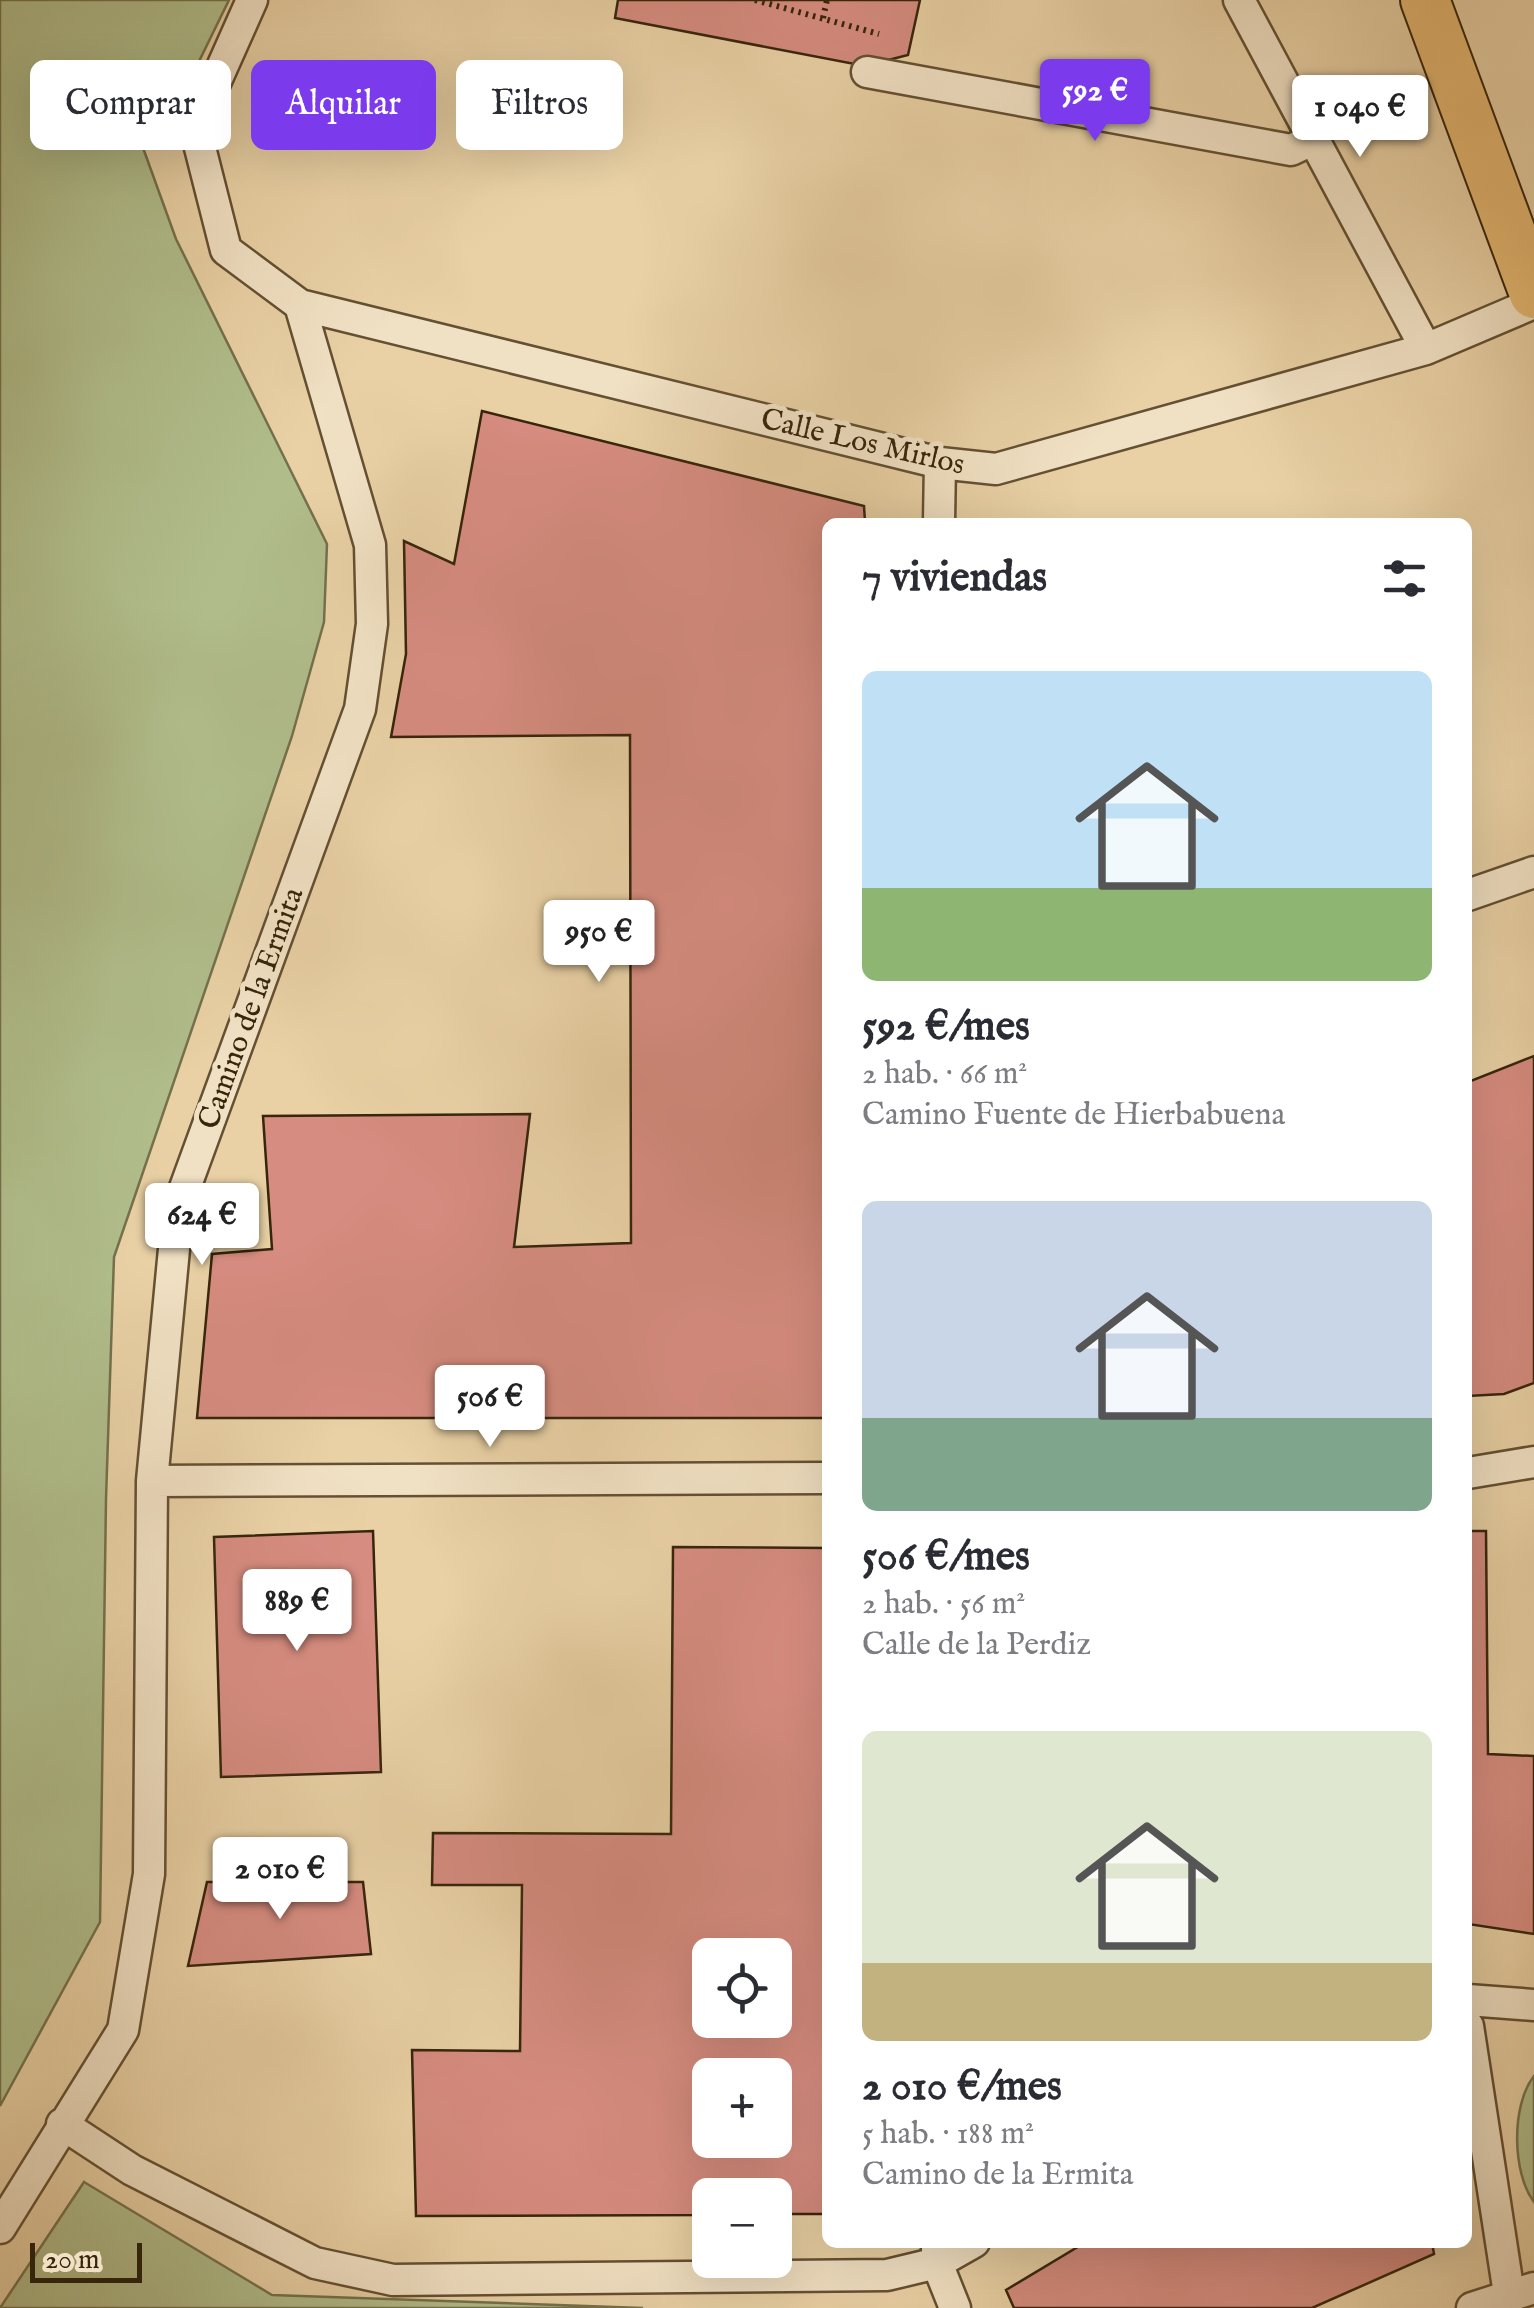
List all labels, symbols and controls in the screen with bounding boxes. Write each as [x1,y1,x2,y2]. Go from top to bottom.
pin: 592 € [1025,59,1165,144]
chip: Comprar [30,60,231,150]
chip: Alquilar [251,60,436,150]
chip: Filtros [456,60,623,150]
text: 592 € [1062,71,1128,112]
pin: 1 040 € [1268,75,1452,160]
text: 1 040 € [1314,87,1406,128]
street label: Calle Los Mirlos [757,401,968,485]
icon: filters [1377,551,1432,606]
text: 7 viviendas [862,552,1047,605]
icon: home [1057,736,1237,916]
street label: Camino de la Ermita [190,883,313,1135]
pin: 950 € [529,900,669,985]
text: 950 € [566,912,632,953]
text: 592 €/mes [862,1001,1030,1054]
text: 2 hab. · 66 m² [862,1054,1027,1095]
text: Camino Fuente de Hierbabuena [862,1095,1285,1136]
pin: 624 € [132,1183,272,1268]
text: 624 € [167,1195,237,1236]
icon: home [1057,1266,1237,1446]
pin: 506 € [420,1365,560,1450]
text: 506 € [457,1377,523,1418]
text: 506 €/mes [862,1531,1030,1584]
pin: 889 € [227,1569,367,1654]
text: 889 € [265,1581,329,1622]
text: 2 hab. · 56 m² [862,1584,1025,1625]
text: Calle de la Perdiz [862,1625,1091,1666]
icon: home [1057,1796,1237,1976]
pin: 2 010 € [188,1837,372,1922]
text: 2 010 € [235,1849,325,1890]
map controls [692,1938,792,2278]
button: locate [692,1938,792,2038]
button: + [692,2058,792,2158]
text: 2 010 €/mes [862,2061,1062,2114]
text: 5 hab. · 188 m² [862,2114,1034,2155]
text: Camino de la Ermita [862,2155,1134,2196]
button: − [692,2178,792,2278]
scale bar [30,2238,142,2282]
text: 20 m [45,2243,100,2278]

